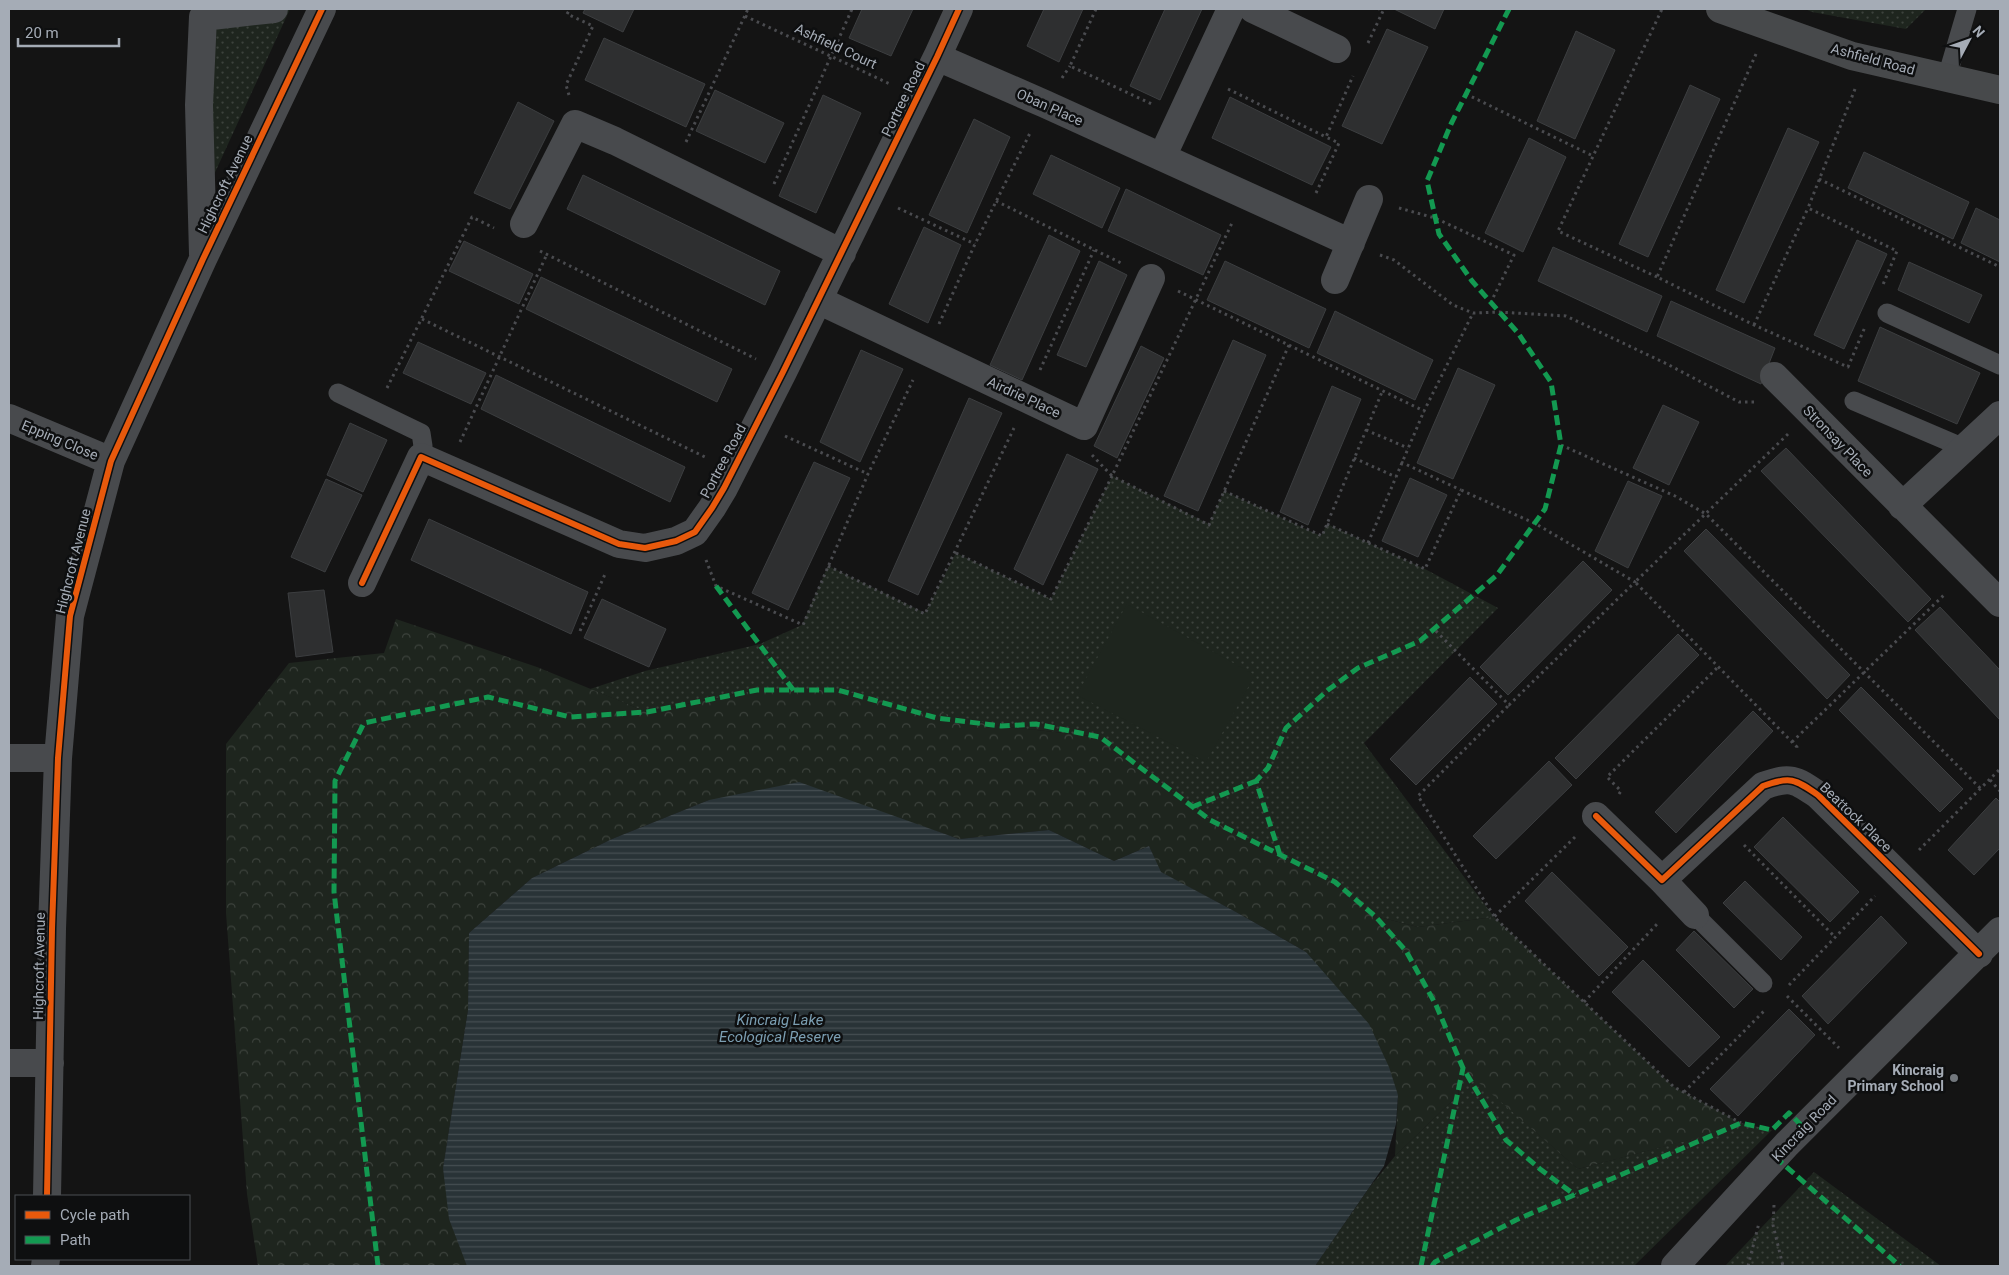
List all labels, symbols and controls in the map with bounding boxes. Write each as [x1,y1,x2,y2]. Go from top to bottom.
scale bar [18,15,119,47]
north arrow [1944,15,1994,65]
street label: Ashfield Court [793,20,880,72]
text: N [1970,22,1988,40]
text: 20 m [25,24,59,42]
street label: Ashfield Road [1829,40,1917,78]
street label: Portree Road [878,59,928,139]
street label: Oban Place [1014,85,1086,129]
street label: Highcroft Avenue [194,132,256,236]
street label: Airdrie Place [985,373,1063,421]
street label: Stronsay Place [1800,402,1876,480]
street label: Epping Close [19,417,101,463]
street label: Portree Road [697,421,749,501]
street label: Highcroft Avenue [52,507,94,615]
street label: Beattock Place [1817,779,1895,855]
street label: Highcroft Avenue [30,912,48,1020]
water label: Kincraig Lake Ecological Reserve [719,1011,841,1046]
place label: Kincraig Primary School [1847,1062,1944,1094]
marker: Kincraig Primary School [1948,1072,1960,1084]
street label: Kincraig Road [1768,1091,1840,1165]
legend [15,1195,190,1260]
text: Cycle path [60,1206,130,1224]
text: Path [60,1231,91,1249]

